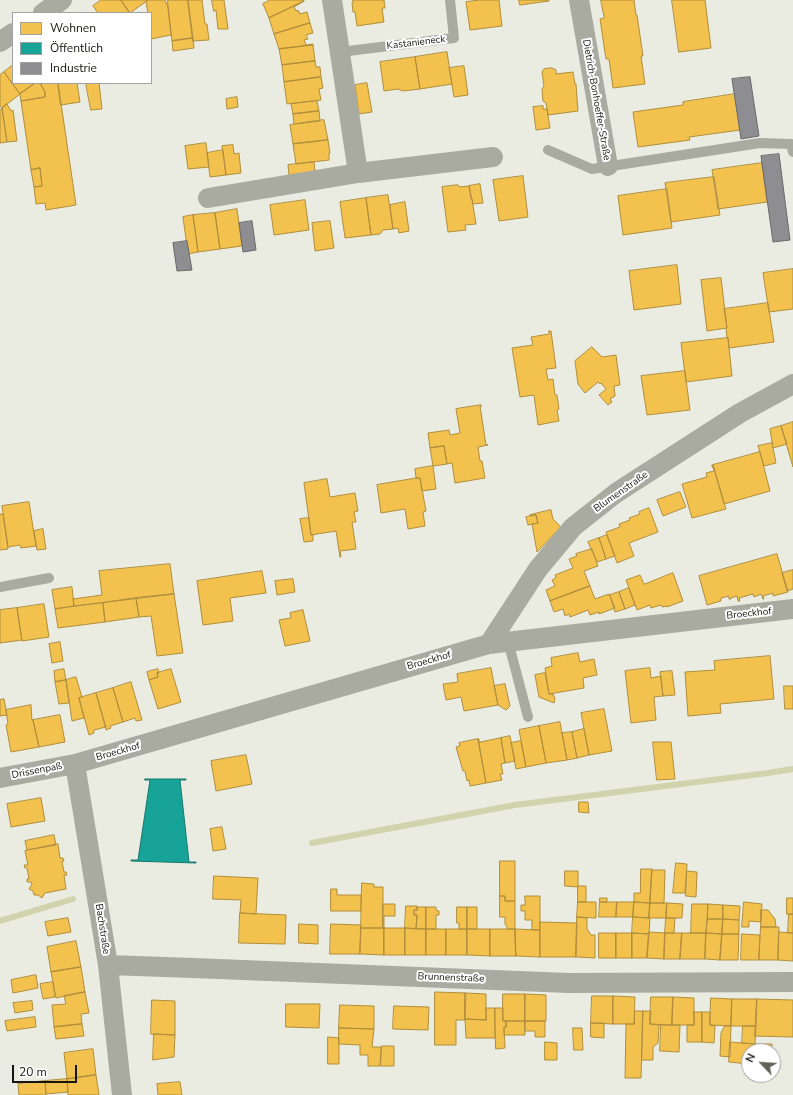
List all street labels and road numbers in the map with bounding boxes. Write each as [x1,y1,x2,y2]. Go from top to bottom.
street label: Kastanieneck [386,33,446,53]
street label: Dietrich-Bonhoeffer-Straße [579,39,613,161]
street label: Blumenstraße [592,469,650,515]
street label: Broeckhof [726,606,772,622]
street label: Broeckhof [406,649,452,673]
street label: Broeckhof [95,740,141,764]
street label: Drissenpaß [11,760,63,782]
street label: Bachstraße [92,903,112,955]
street label: Brunnenstraße [417,971,485,985]

